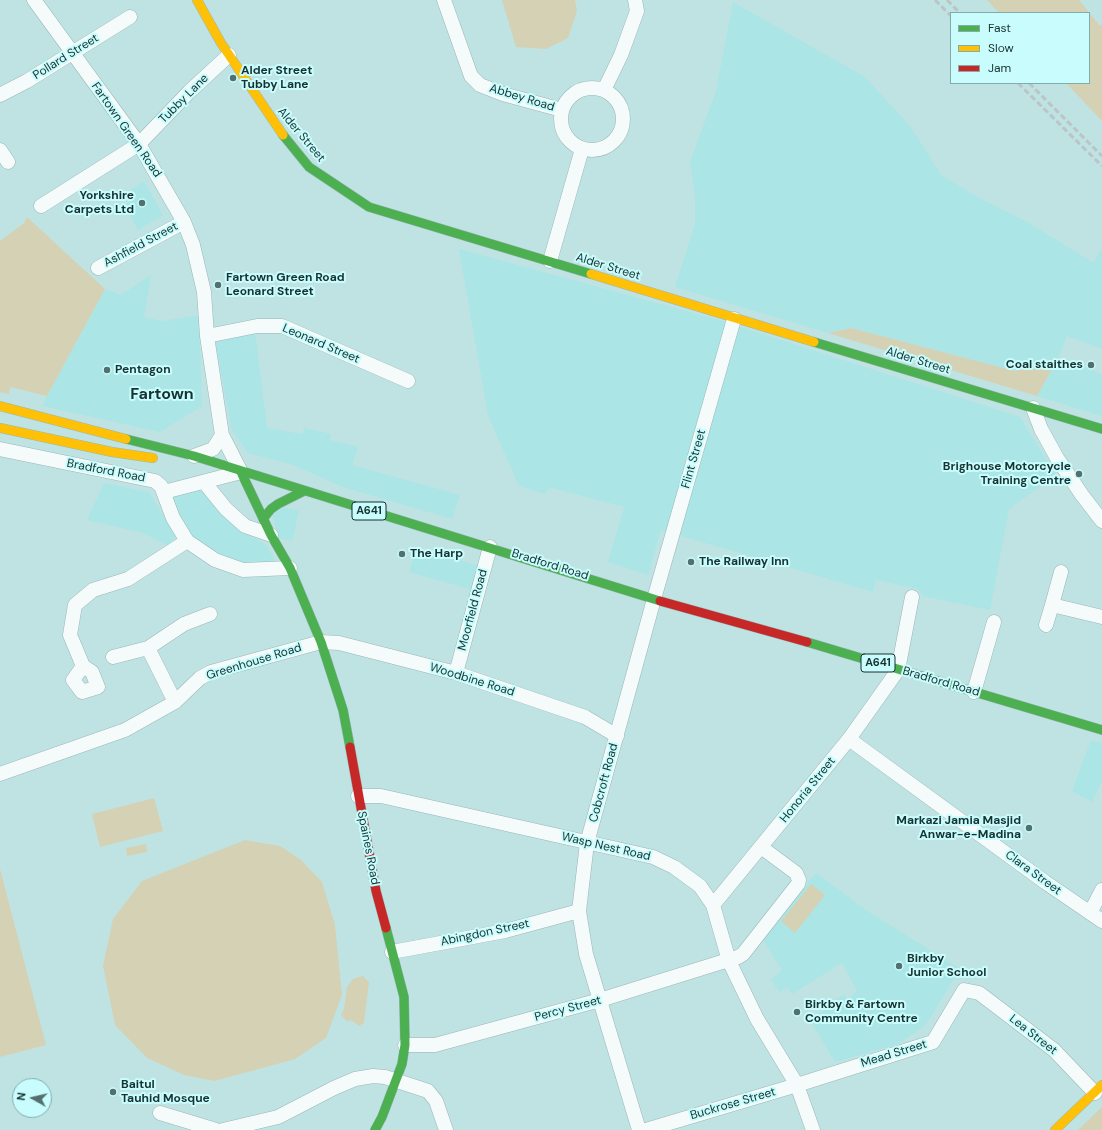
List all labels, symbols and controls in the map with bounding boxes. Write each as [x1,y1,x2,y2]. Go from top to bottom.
legend [950,12,1090,84]
text: Fast [988,20,1011,36]
street label: Pollard Street [31,31,101,83]
text: Slow [988,40,1014,56]
text: Jam [988,60,1011,76]
place label: Alder Street Tubby Lane [241,64,312,92]
street label: Tubby Lane [156,71,212,127]
marker: Alder Street Tubby Lane [228,73,238,83]
street label: Fartown Green Road [88,80,164,180]
street label: Abbey Road [488,81,556,115]
street label: Alder Street [274,105,328,165]
place label: Yorkshire Carpets Ltd [65,189,134,217]
marker: Yorkshire Carpets Ltd [137,198,147,208]
street label: Ashfield Street [101,219,181,271]
street label: Alder Street [574,250,642,284]
place label: Fartown Green Road Leonard Street [226,271,345,299]
marker: Fartown Green Road Leonard Street [213,280,223,290]
street label: Leonard Street [280,321,362,367]
street label: Alder Street [884,344,952,378]
place label: Coal staithes [1006,358,1083,372]
marker: Coal staithes [1086,360,1096,370]
place label: Pentagon [115,363,171,377]
marker: Pentagon [102,365,112,375]
district label: Fartown [130,385,194,405]
street label: Flint Street [679,428,709,490]
street label: Bradford Road [66,456,146,486]
place label: Brighouse Motorcycle Training Centre [943,460,1071,488]
marker: Brighouse Motorcycle Training Centre [1074,469,1084,479]
road number: A641 [352,502,386,520]
street label: Bradford Road [510,546,590,584]
place label: The Harp [410,547,463,561]
marker: The Harp [397,549,407,559]
place label: The Railway Inn [699,555,789,569]
marker: The Railway Inn [686,557,696,567]
street label: Moorfield Road [455,568,491,652]
street label: Greenhouse Road [205,641,303,683]
road number: A641 [861,654,895,672]
street label: Woodbine Road [428,660,516,700]
street label: Bradford Road [901,664,981,700]
street label: Cobcroft Road [587,742,621,824]
street label: Honoria Street [777,754,839,826]
street label: Spaines Road [354,810,382,886]
place label: Markazi Jamia Masjid Anwar-e-Madina [896,814,1021,842]
marker: Markazi Jamia Masjid Anwar-e-Madina [1024,823,1034,833]
street label: Wasp Nest Road [560,830,652,864]
street label: Clara Street [1002,848,1064,898]
street label: Abingdon Street [439,917,531,949]
place label: Birkby Junior School [907,952,986,980]
marker: Birkby Junior School [894,961,904,971]
street label: Percy Street [533,993,603,1025]
place label: Birkby & Fartown Community Centre [805,998,918,1026]
marker: Birkby & Fartown Community Centre [792,1007,802,1017]
street label: Lea Street [1006,1012,1060,1058]
street label: Mead Street [859,1037,929,1071]
north arrow [12,1078,52,1118]
place label: Baitul Tauhid Mosque [121,1078,210,1106]
street label: Buckrose Street [689,1085,777,1123]
marker: Baitul Tauhid Mosque [108,1087,118,1097]
text: N [14,1092,29,1101]

